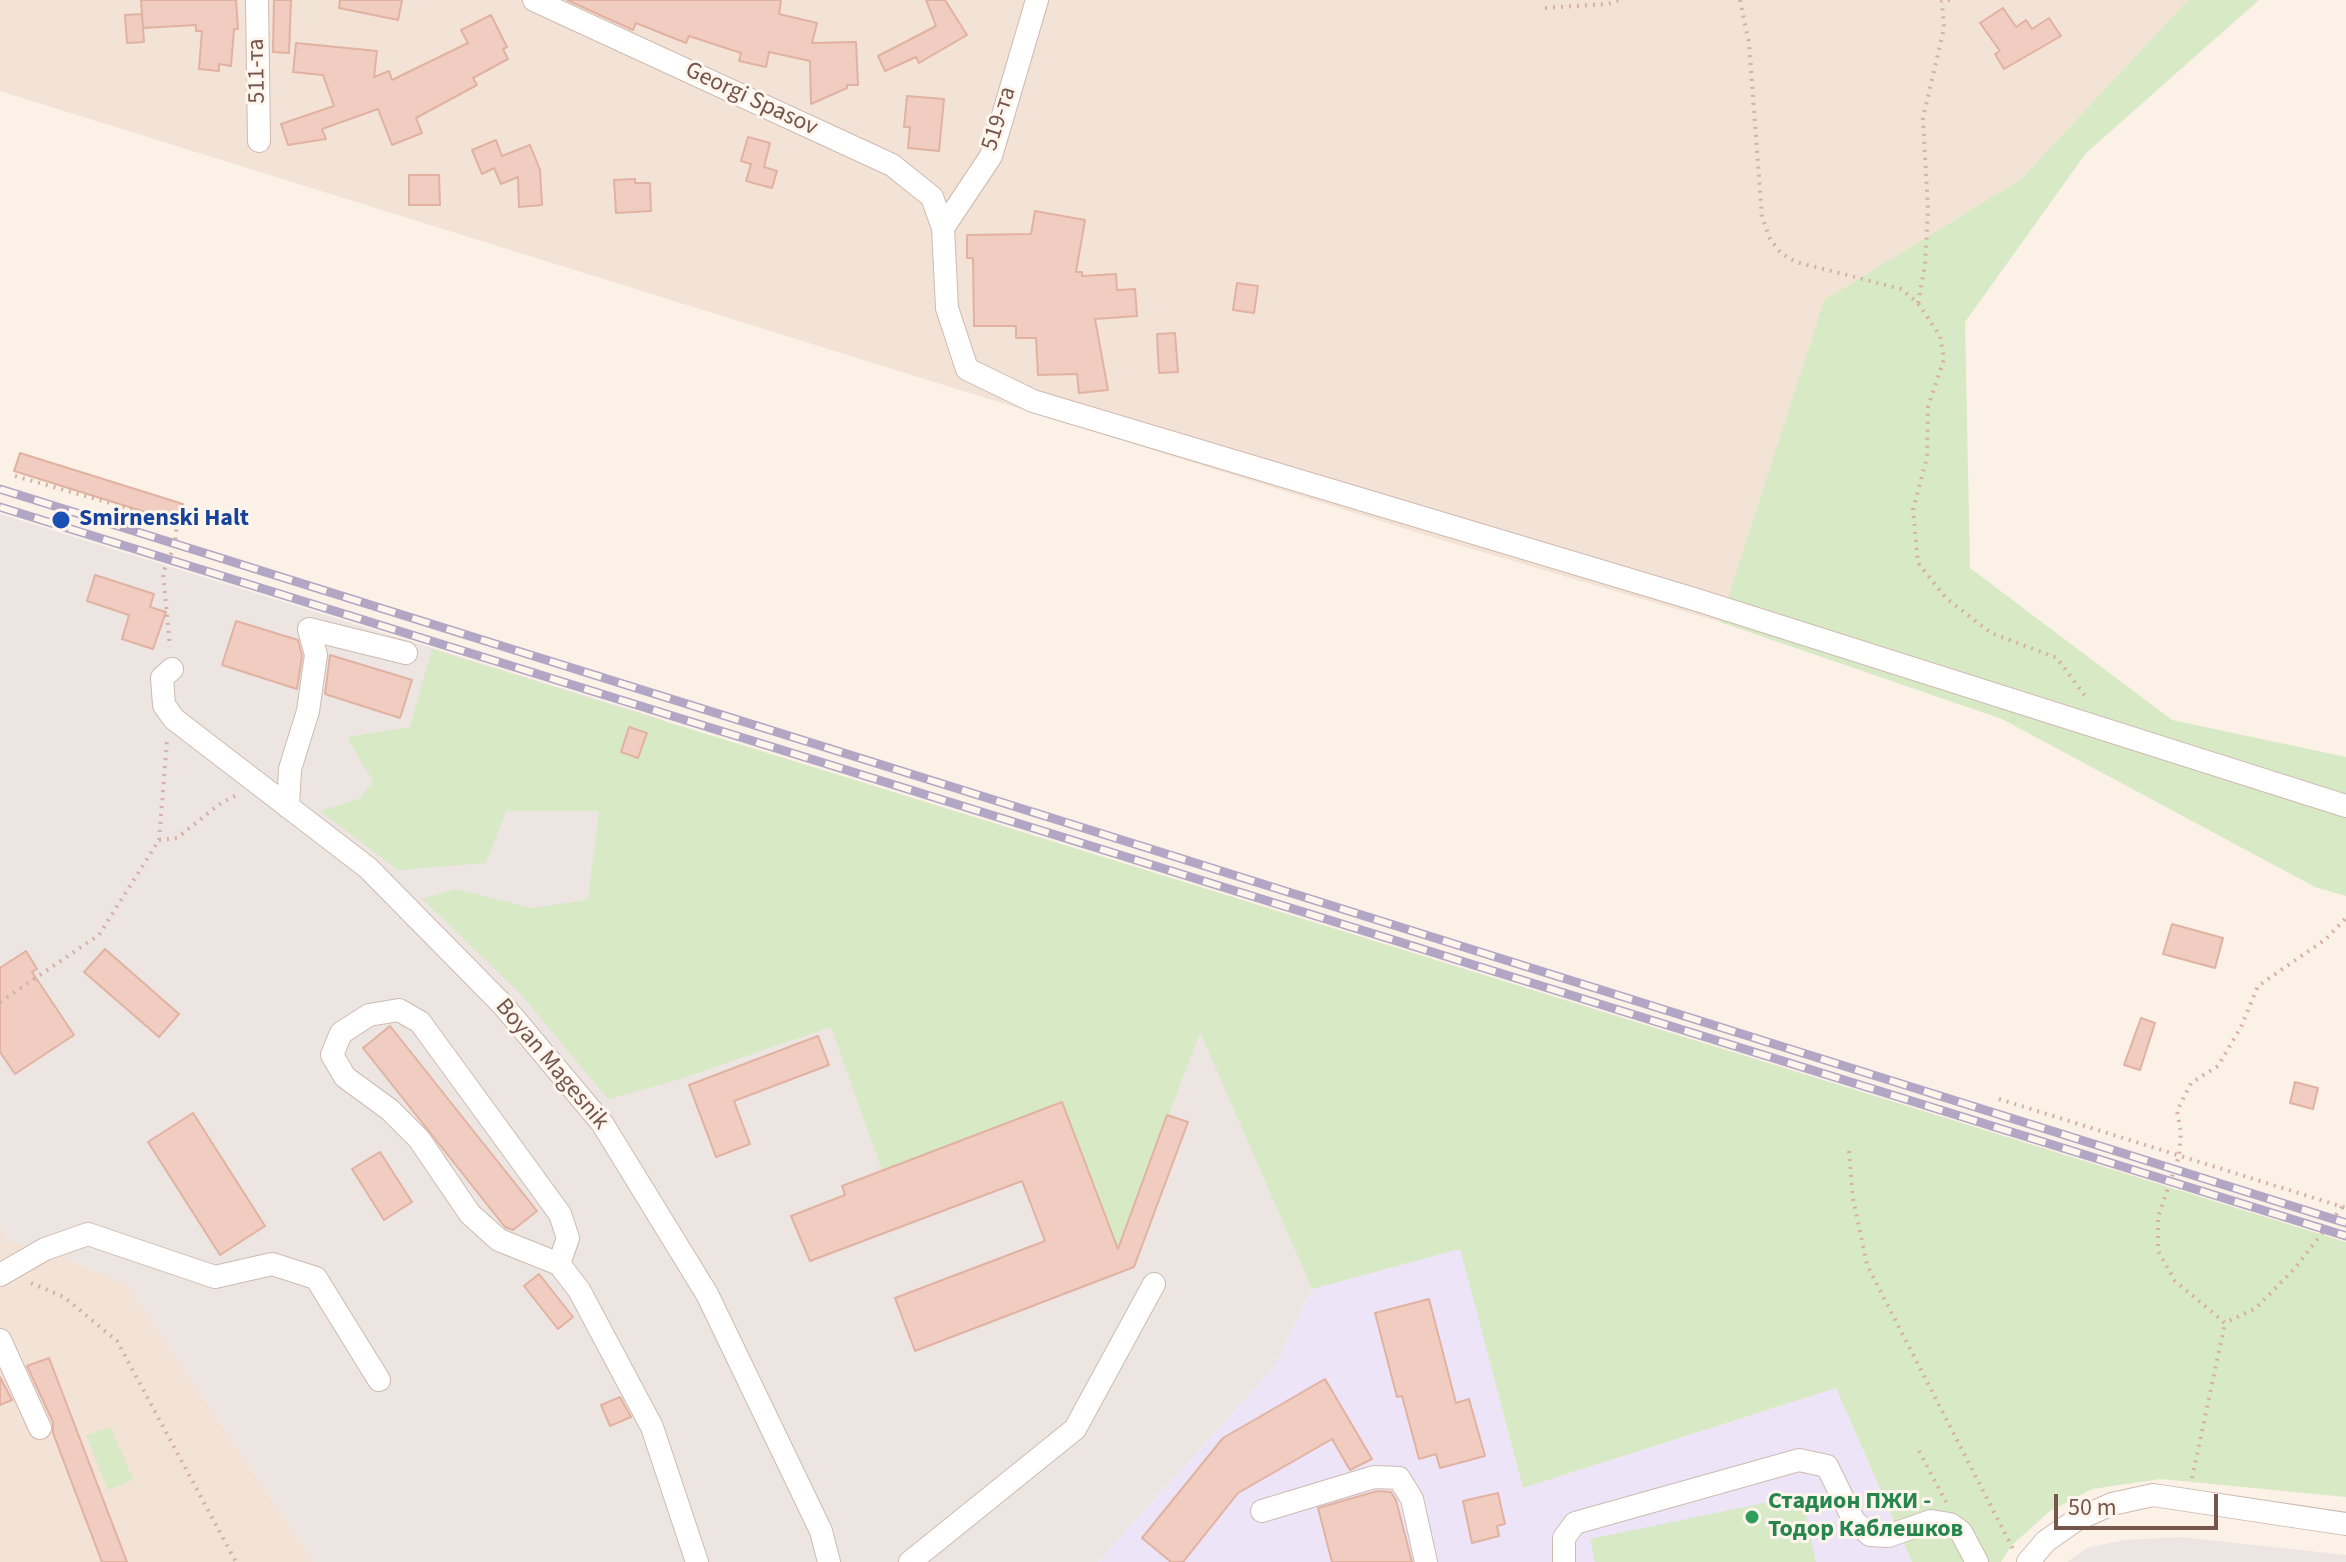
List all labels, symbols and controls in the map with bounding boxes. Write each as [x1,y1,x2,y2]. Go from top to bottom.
street label: 511-та [243,38,273,104]
street label: Georgi Spasov [680,57,822,143]
street label: 519-та [976,84,1024,154]
place label: Smirnenski Halt [79,506,249,534]
marker: Smirnenski Halt [50,509,72,531]
street label: Boyan Magesnik [488,994,614,1136]
scale bar [2058,1478,2222,1528]
place label: Стадион ПЖИ - Тодор Каблешков [1768,1489,1963,1545]
text: 50 m [2068,1490,2117,1525]
marker: Стадион ПЖИ - Тодор Каблешков [1743,1508,1761,1526]

